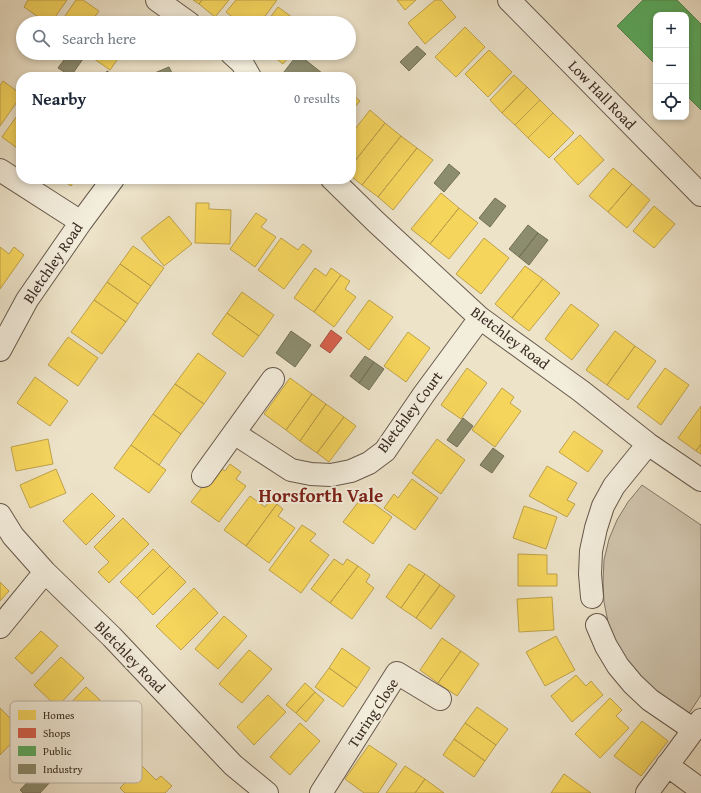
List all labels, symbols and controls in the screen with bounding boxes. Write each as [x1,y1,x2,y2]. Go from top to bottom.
map controls [653,12,689,120]
button: + [653,12,689,48]
search box [16,16,356,60]
icon: search [30,27,52,49]
text: Search here [62,28,136,49]
button: − [653,48,689,84]
street label: Low Hall Road [564,55,641,134]
button: locate [653,84,689,120]
text: Nearby [32,86,86,111]
text: 0 results [294,89,340,108]
street label: Bletchley Road [18,218,87,307]
street label: Bletchley Road [467,301,554,374]
street label: Bletchley Court [372,366,448,457]
district label: Horsforth Vale [259,481,383,509]
street label: Bletchley Road [90,616,170,698]
street label: Turing Close [342,674,403,752]
legend [10,701,142,783]
text: Homes [43,707,74,723]
text: Shops [43,725,70,741]
text: Public [43,743,72,759]
text: Industry [43,761,83,777]

